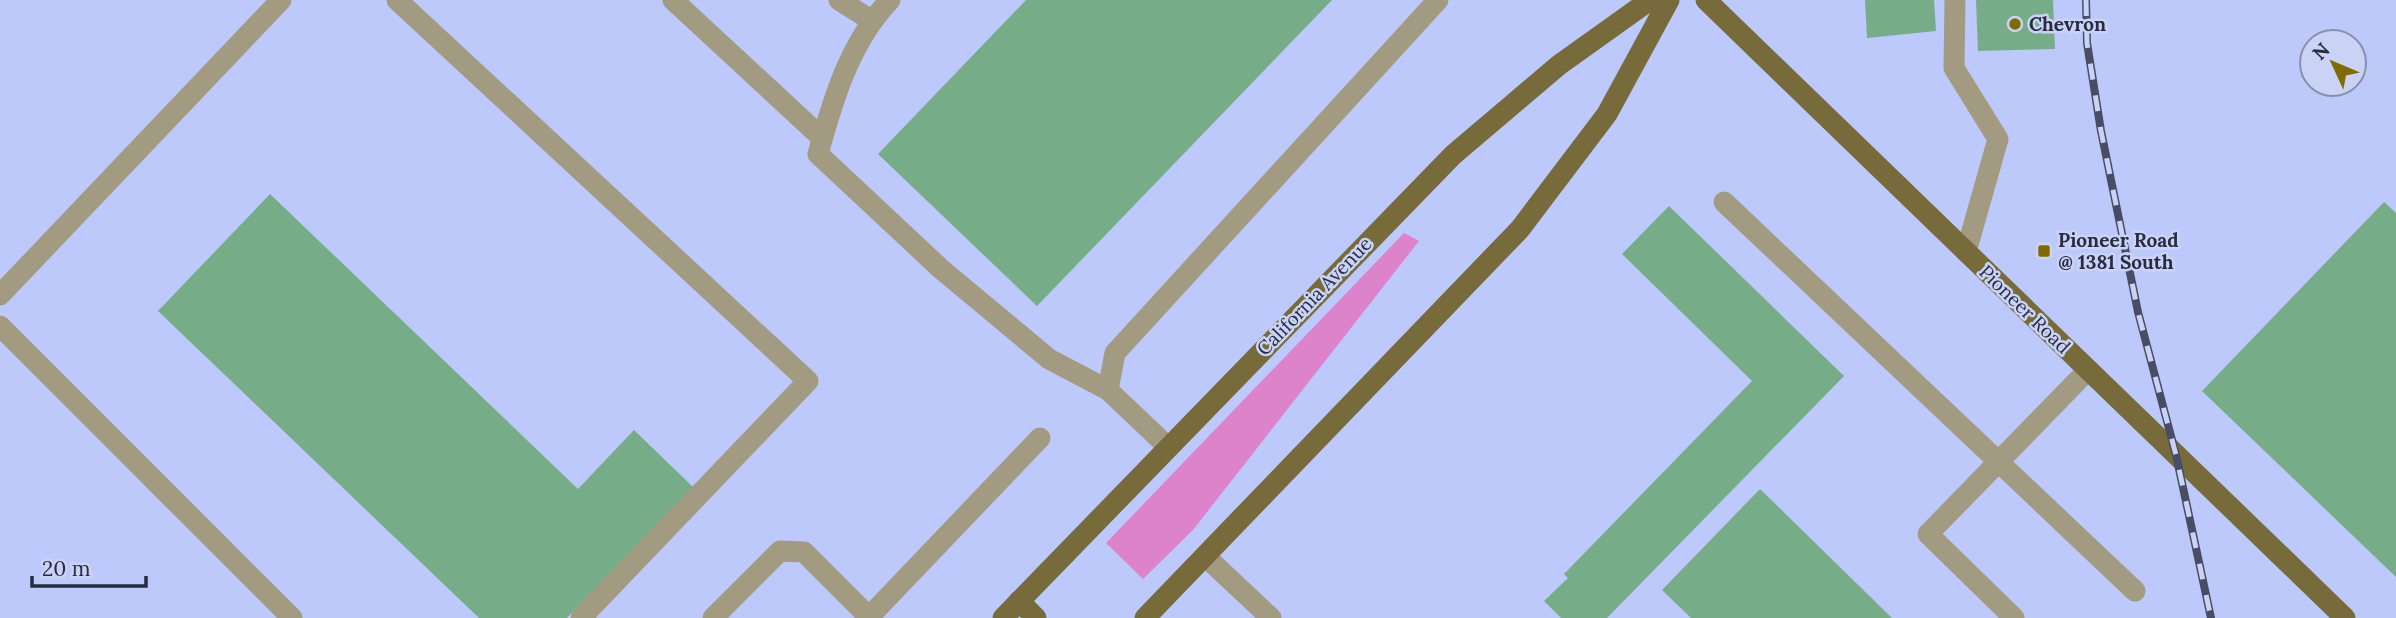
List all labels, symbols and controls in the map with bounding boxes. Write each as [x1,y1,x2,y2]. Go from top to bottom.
place label: Chevron [2029,12,2106,36]
marker: Chevron [2007,16,2023,32]
north arrow [2298,28,2368,98]
text: N [2307,37,2335,65]
place label: Pioneer Road @ 1381 South [2058,228,2179,274]
street label: California Avenue [1251,232,1377,360]
marker: Pioneer Road @ 1381 South [2036,243,2052,259]
street label: Pioneer Road [1974,260,2076,358]
scale bar [32,544,145,588]
text: 20 m [42,555,91,582]

